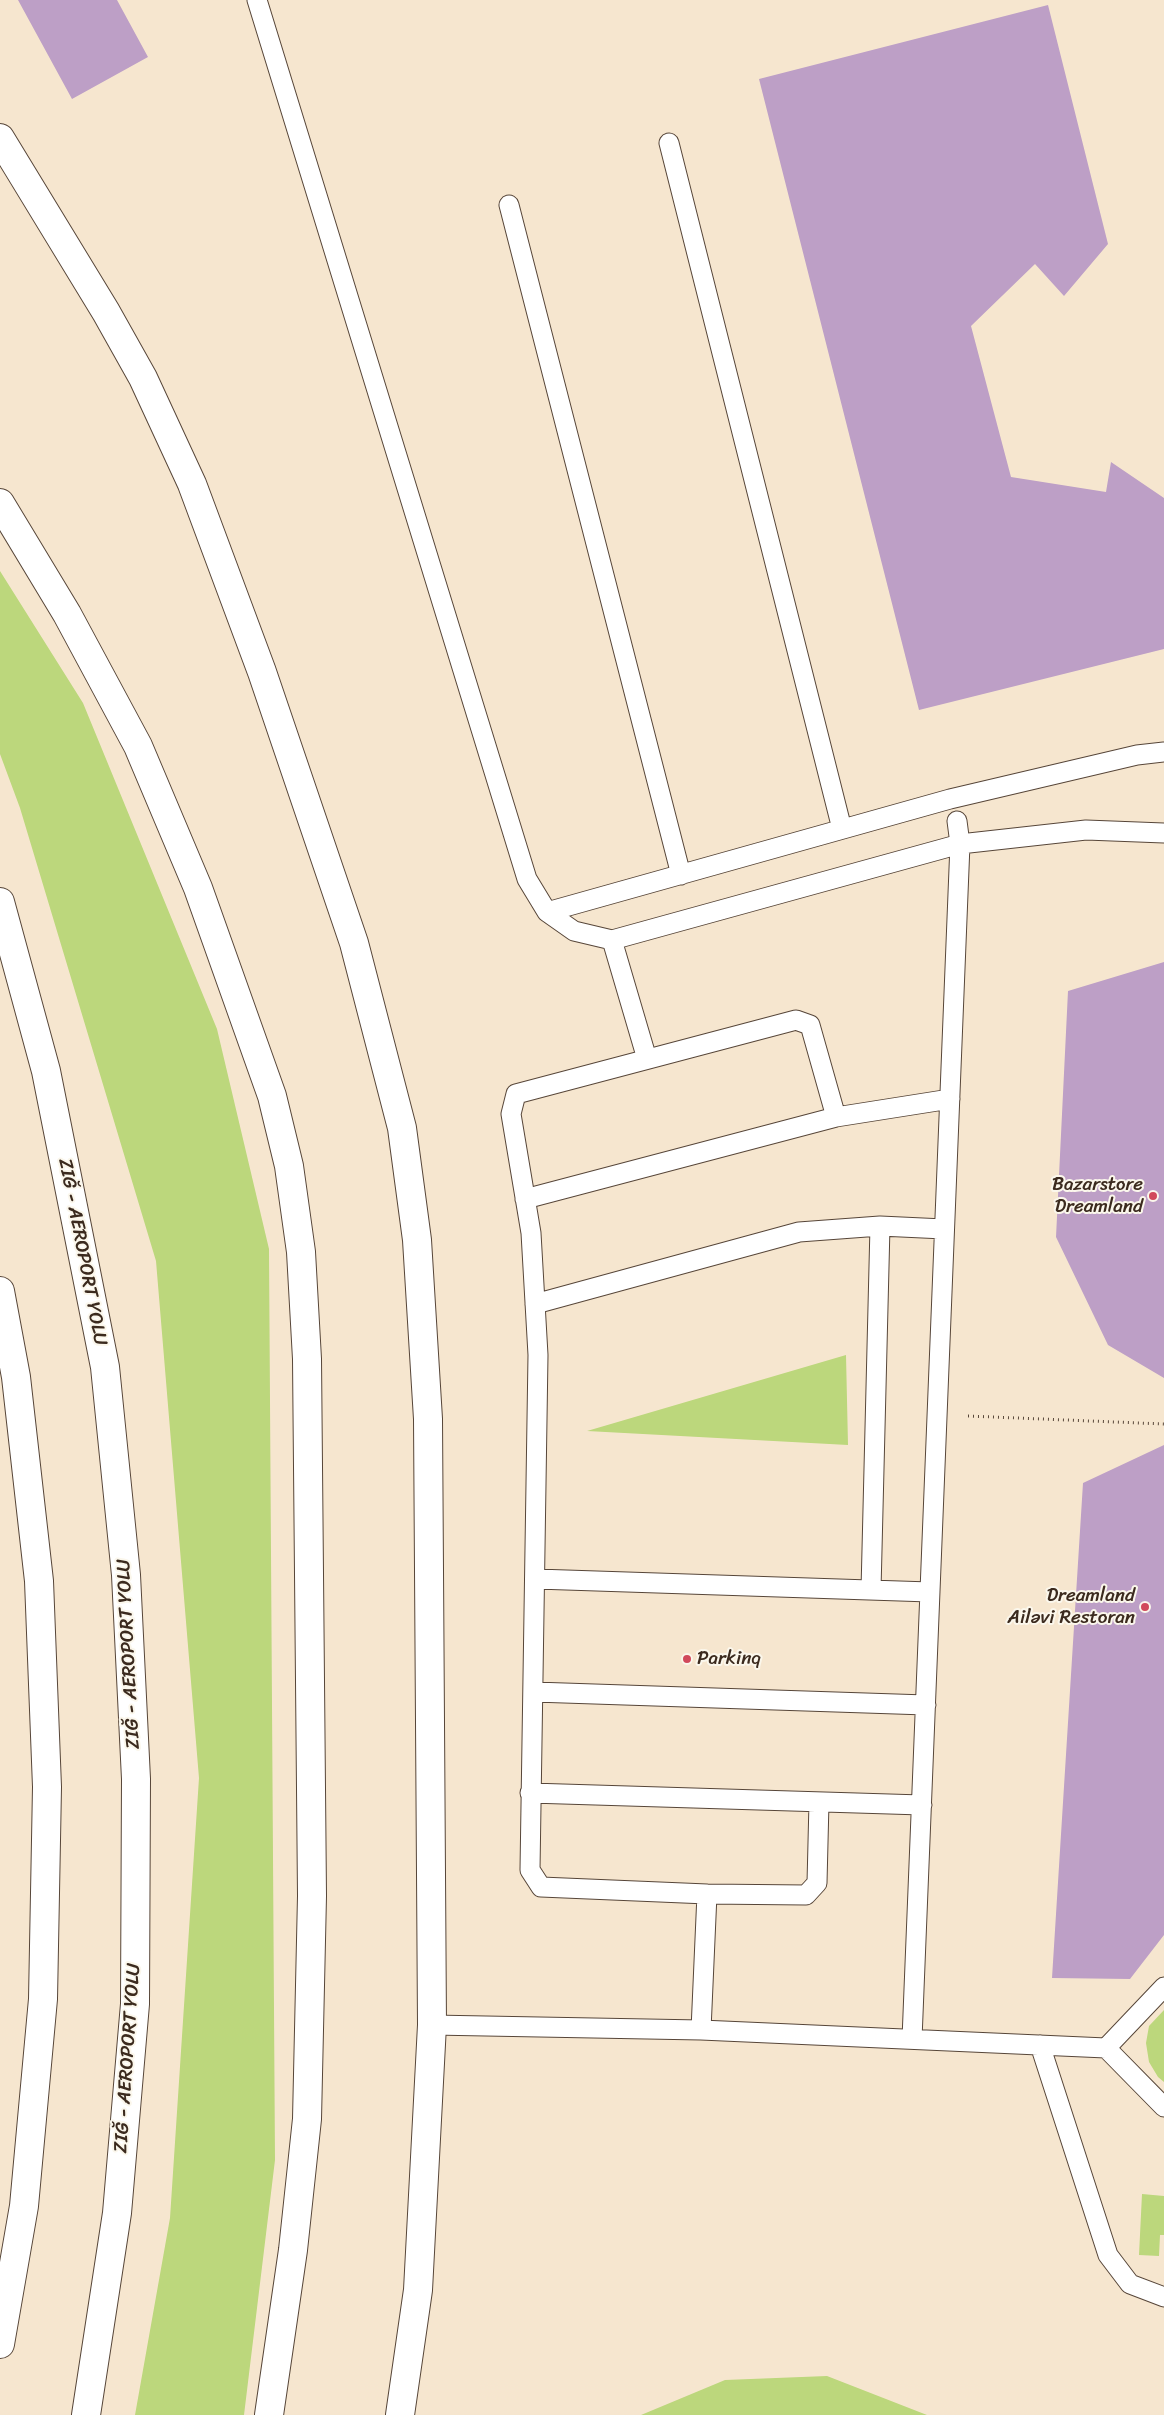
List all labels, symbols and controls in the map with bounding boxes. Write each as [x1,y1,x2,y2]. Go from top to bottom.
street label: ZIĞ - AEROPORT YOLU [53,1156,111,1348]
place label: Bazarstore Dreamland [1052,1174,1143,1218]
marker: Bazarstore Dreamland [1147,1190,1159,1202]
street label: ZIĞ - AEROPORT YOLU [113,1558,145,1750]
place label: Dreamland Ailəvi Restoran [1008,1585,1135,1629]
marker: Dreamland Ailəvi Restoran [1139,1601,1151,1613]
place label: Parkinq [697,1648,761,1670]
marker: Parkinq [681,1653,693,1665]
street label: ZIĞ - AEROPORT YOLU [110,1962,146,2154]

